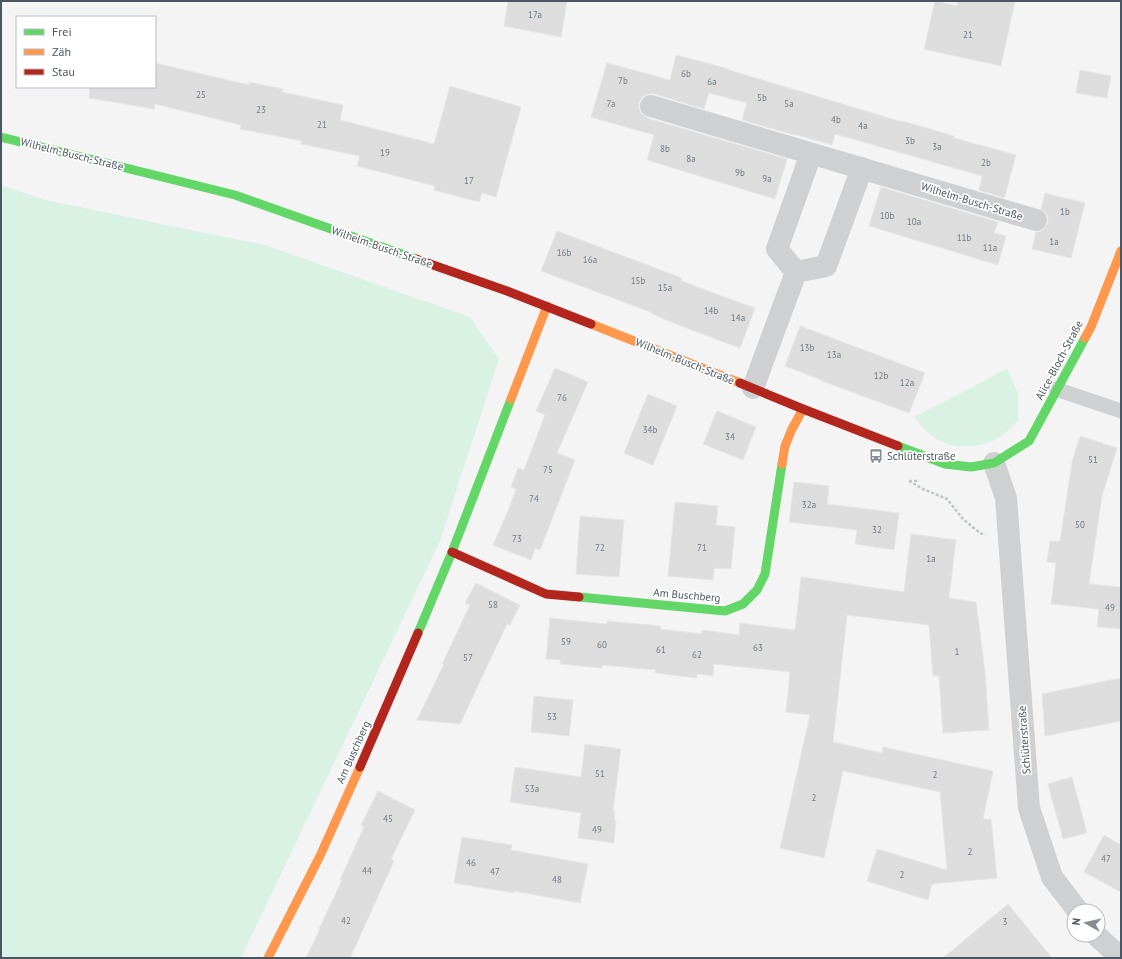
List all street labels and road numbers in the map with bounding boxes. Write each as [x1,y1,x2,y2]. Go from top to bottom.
street label: Wilhelm-Busch-Straße [19,134,125,174]
street label: Wilhelm-Busch-Straße [919,179,1025,223]
street label: Wilhelm-Busch-Straße [330,223,435,271]
street label: Alice-Bloch-Straße [1032,317,1086,402]
street label: Wilhelm-Busch-Straße [633,335,737,387]
street label: Am Buschberg [653,585,721,605]
street label: Schlüterstraße [1015,705,1033,775]
street label: Am Buschberg [333,718,373,786]

